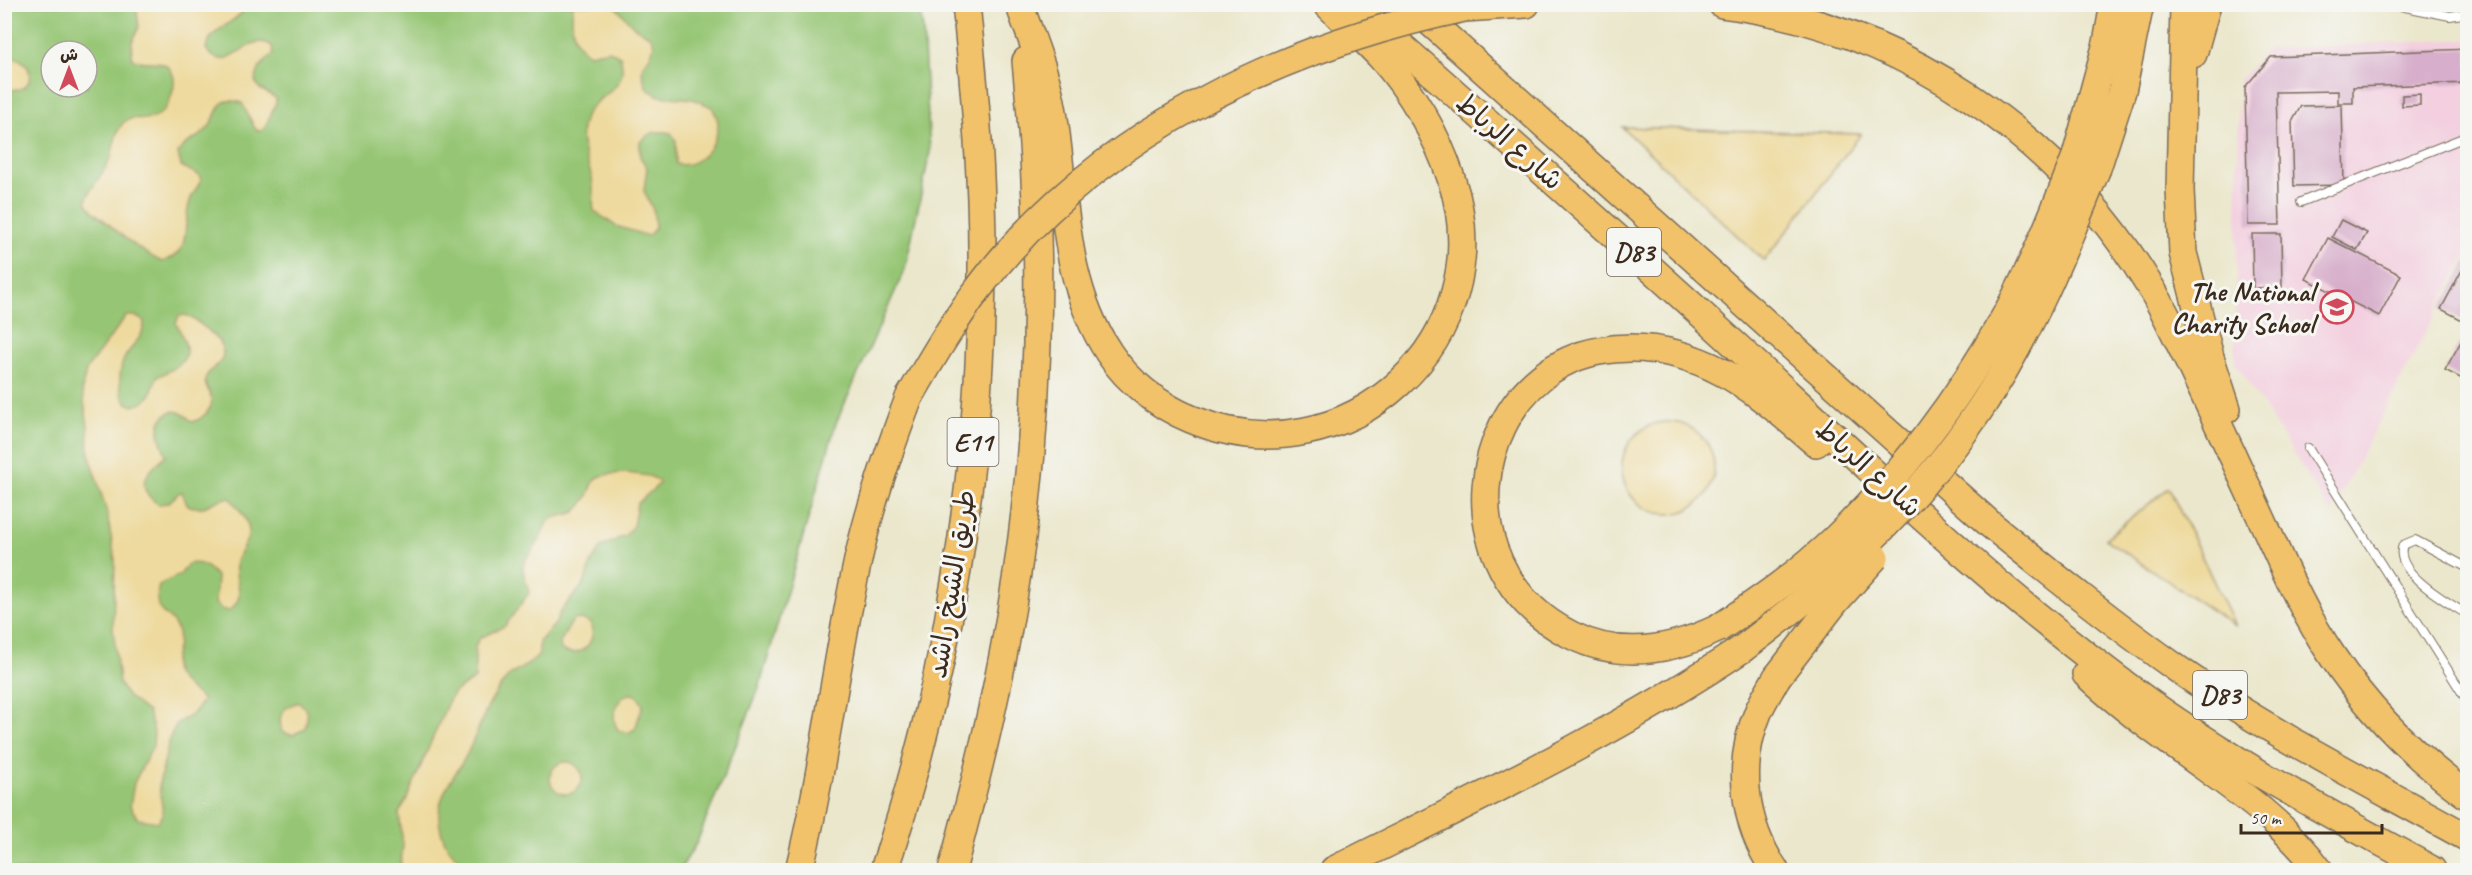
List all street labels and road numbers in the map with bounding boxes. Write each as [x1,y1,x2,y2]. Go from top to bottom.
street label: شارع الرباط [1448,85,1571,199]
road number: D83 [1607,228,1661,276]
street label: شارع الرباط [1807,411,1929,526]
road number: E11 [948,418,998,466]
street label: طريق الشيخ راشد [919,487,984,681]
road number: D83 [2193,671,2247,719]

